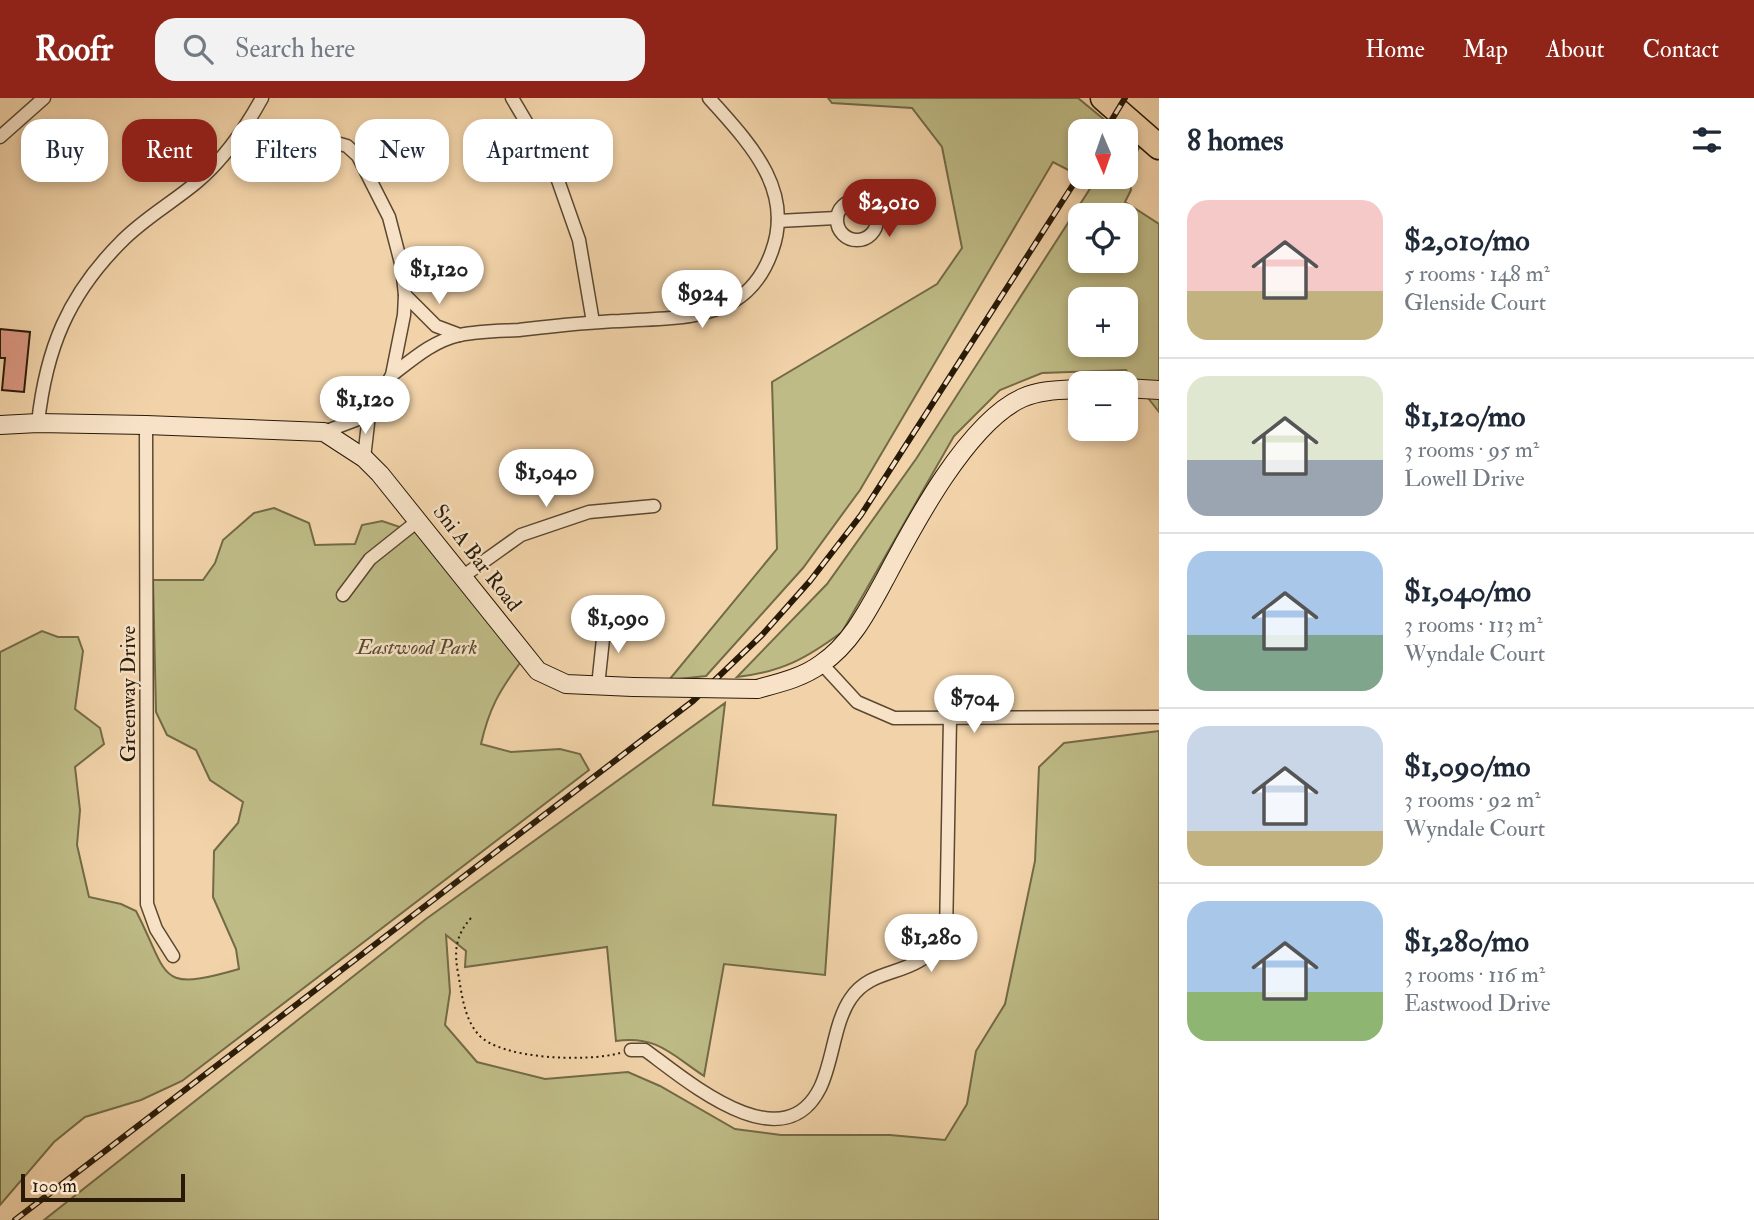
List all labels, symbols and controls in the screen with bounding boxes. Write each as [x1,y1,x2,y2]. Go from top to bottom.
search box [155,18,645,81]
text: Roofr [35,29,113,70]
icon: search [179,30,217,68]
text: Search here [235,33,355,65]
text: Home [1365,34,1425,65]
text: Map [1463,34,1508,65]
text: About [1546,34,1605,65]
text: Contact [1643,34,1719,65]
chip: Buy [21,119,108,182]
chip: Rent [122,119,217,182]
chip: Filters [231,119,341,182]
chip: New [355,119,449,182]
chip: Apartment [463,119,613,182]
north arrow [1068,119,1138,189]
map controls [1068,119,1138,441]
icon: filters [1688,121,1726,159]
text: 8 homes [1187,122,1284,159]
pin: $2,010 [832,180,946,239]
text: $2,010 [858,187,920,216]
button: locate [1068,203,1138,273]
text: $2,010/mo [1404,222,1530,259]
icon: home [1243,228,1327,312]
pin: $1,120 [382,246,496,306]
text: $1,120 [410,254,468,283]
text: 5 rooms · 148 m² [1404,259,1550,288]
pin: $924 [661,271,743,330]
text: $924 [678,278,726,307]
button: + [1068,287,1138,357]
text: Glenside Court [1404,288,1546,317]
button: − [1068,371,1138,441]
pin: $1,120 [308,376,422,436]
text: $1,120 [336,384,394,413]
text: $1,120/mo [1404,398,1526,435]
icon: home [1243,404,1327,488]
text: 3 rooms · 95 m² [1404,435,1539,464]
pin: $1,040 [489,450,603,509]
text: $1,040 [515,457,577,486]
text: Lowell Drive [1404,464,1525,493]
street label: Sni A Bar Road [427,499,528,618]
text: $1,040/mo [1404,573,1531,610]
icon: home [1243,579,1327,663]
pin: $1,090 [561,596,675,655]
text: $1,090 [587,603,649,632]
text: 3 rooms · 113 m² [1404,610,1543,639]
street label: Greenway Drive [115,625,142,762]
park label: Eastwood Park [355,634,477,661]
text: Wyndale Court [1404,639,1545,668]
pin: $704 [933,676,1015,735]
text: $704 [950,683,998,712]
text: $1,090/mo [1404,748,1530,785]
icon: home [1243,754,1327,838]
text: 3 rooms · 92 m² [1404,785,1541,814]
text: Wyndale Court [1404,814,1545,843]
pin: $1,280 [874,914,988,974]
text: $1,280 [901,922,961,951]
text: $1,280/mo [1404,923,1529,960]
icon: home [1243,929,1327,1013]
text: 3 rooms · 116 m² [1404,960,1545,989]
text: Eastwood Drive [1404,989,1550,1018]
scale bar [21,1171,186,1203]
text: 100 m [32,1174,77,1198]

